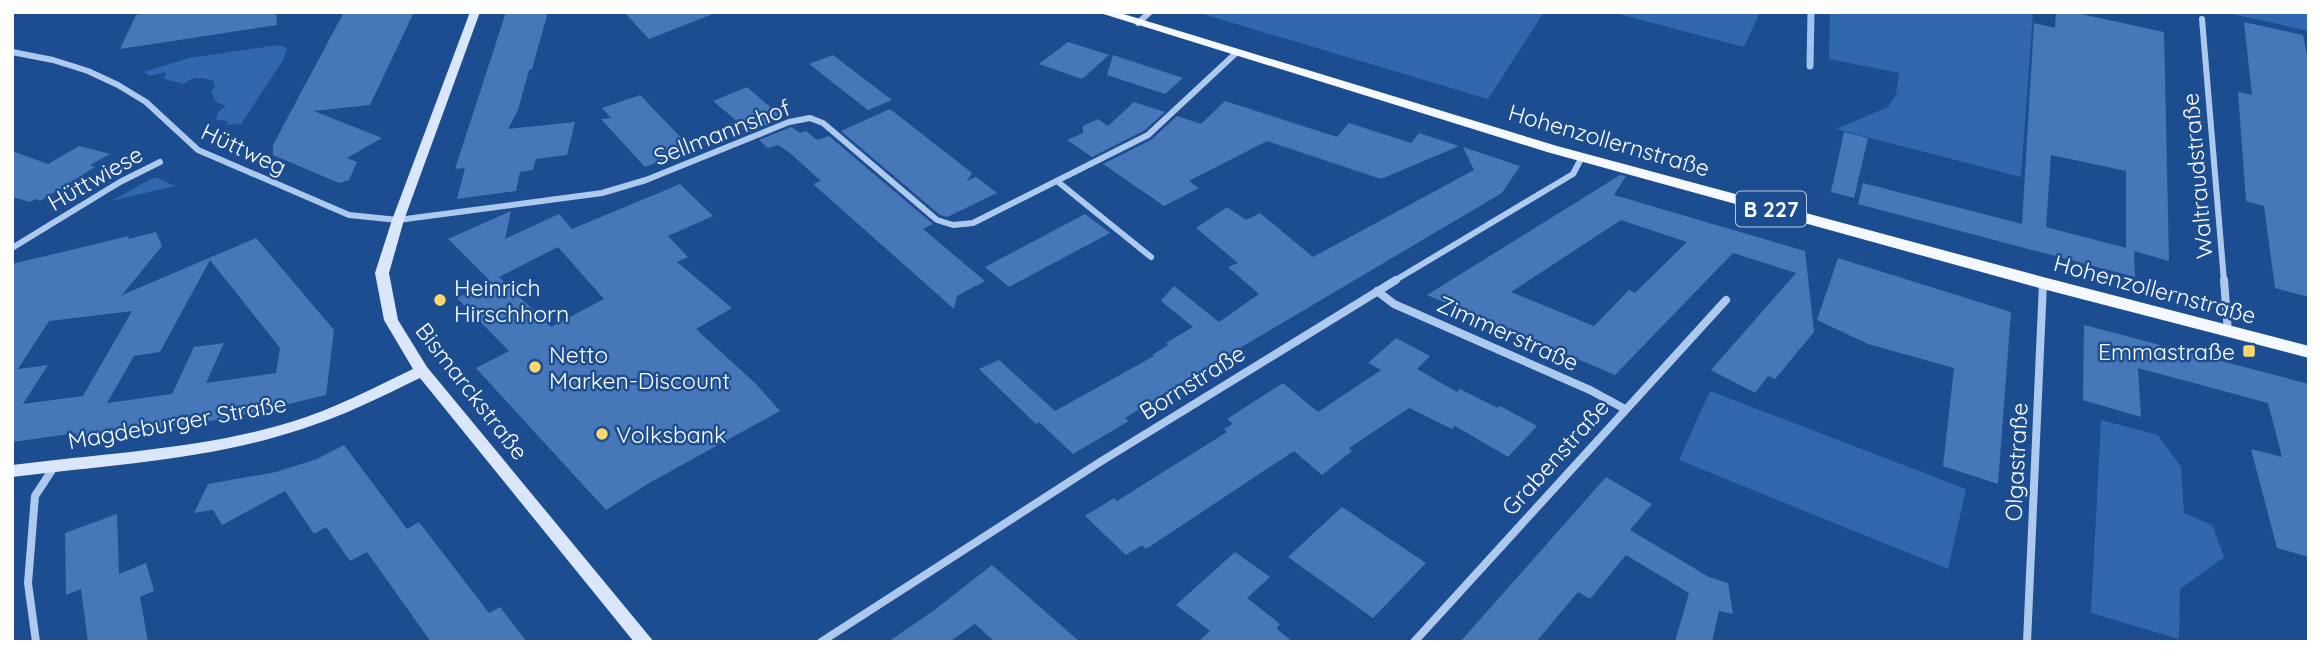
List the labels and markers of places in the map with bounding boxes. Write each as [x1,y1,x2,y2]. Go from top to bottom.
place label: Heinrich Hirschhorn [454,273,569,328]
marker: Heinrich Hirschhorn [432,292,448,308]
place label: Emmastraße [2098,337,2235,366]
place label: Netto Marken-Discount [549,340,730,395]
marker: Emmastraße [2241,343,2257,359]
marker: Netto Marken-Discount [527,359,543,375]
place label: Volksbank [616,420,726,449]
marker: Volksbank [594,426,610,442]

